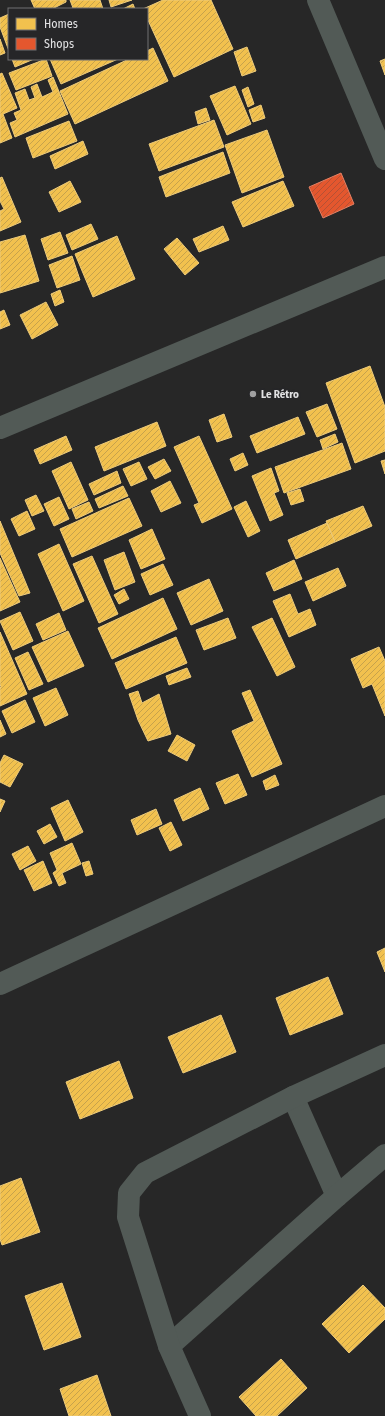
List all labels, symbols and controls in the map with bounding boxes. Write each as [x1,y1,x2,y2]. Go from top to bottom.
legend [8,8,148,60]
text: Homes [44,17,78,31]
text: Shops [44,37,74,51]
place label: Le Rétro [261,388,299,401]
marker: Le Rétro [248,389,258,399]

